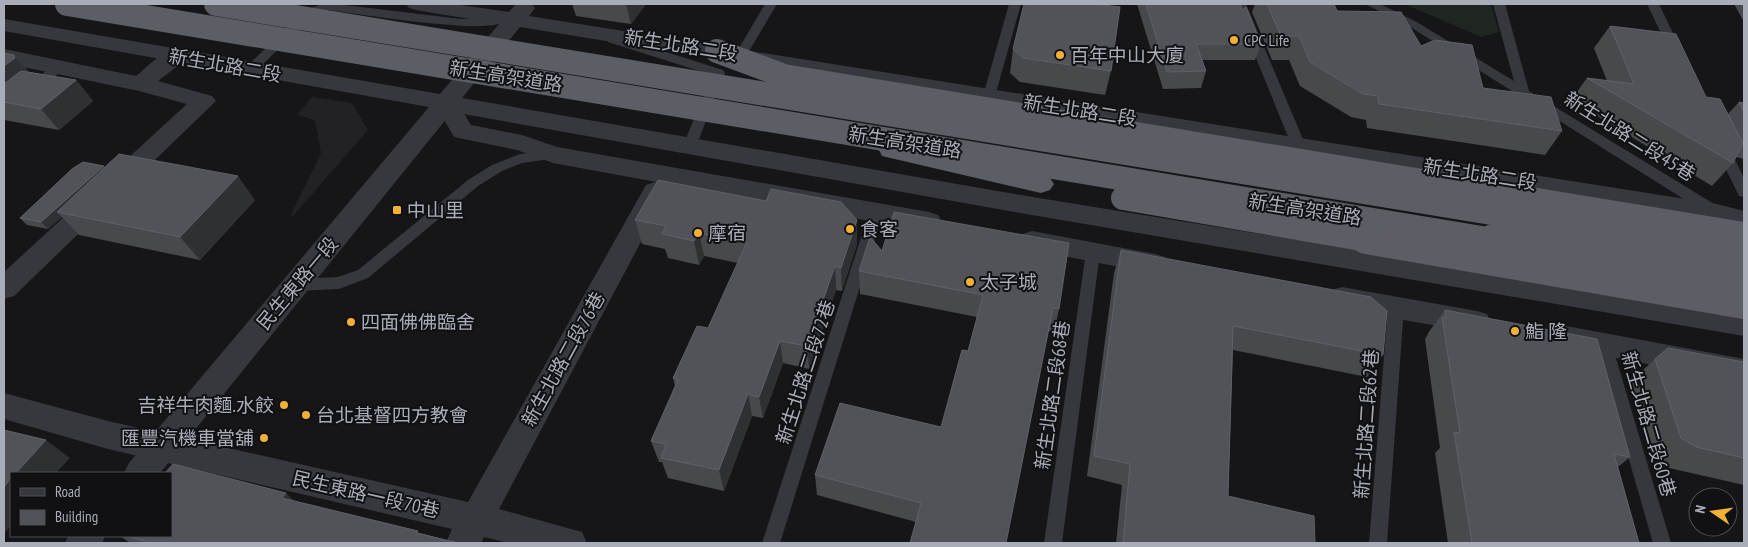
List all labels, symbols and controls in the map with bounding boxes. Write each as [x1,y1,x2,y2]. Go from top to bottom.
street label: 新生北路二段 [623,24,739,66]
place label: CPC Life [1244,30,1289,50]
marker: CPC Life [1228,34,1240,46]
street label: 新生北路二段 [167,43,283,87]
place label: 百年中山大廈 [1070,43,1184,67]
marker: 百年中山大廈 [1054,49,1066,61]
street label: 新生高架道路 [448,55,564,97]
street label: 新生北路二段45巷 [1560,86,1700,186]
street label: 新生北路二段 [1022,89,1138,131]
street label: 新生高架道路 [847,121,963,163]
street label: 新生北路二段 [1422,153,1538,195]
street label: 新生高架道路 [1247,188,1363,230]
place label: 中山里 [407,198,464,222]
marker: 中山里 [391,204,403,216]
place label: 食客 [860,217,898,241]
place label: 摩宿 [708,221,746,245]
marker: 食客 [844,223,856,235]
marker: 摩宿 [692,227,704,239]
street label: 民生東路一段 [251,232,343,334]
place label: 太子城 [980,270,1037,294]
marker: 太子城 [964,276,976,288]
street label: 新生北路二段76巷 [516,288,610,430]
street label: 新生北路二段72巷 [770,297,840,447]
place label: 四面佛佛臨舍 [361,310,475,334]
marker: 四面佛佛臨舍 [345,316,357,328]
street label: 新生北路二段68巷 [1030,319,1074,471]
place label: 鮨 隆 [1525,319,1567,343]
marker: 鮨 隆 [1509,325,1521,337]
street label: 新生北路二段62巷 [1349,348,1383,500]
street label: 新生北路二段60巷 [1617,349,1681,499]
place label: 吉祥牛肉麵.水餃 [138,393,274,417]
marker: 吉祥牛肉麵.水餃 [278,399,290,411]
place label: 台北基督四方教會 [316,403,468,427]
marker: 台北基督四方教會 [300,409,312,421]
place label: 匯豐汽機車當舖 [121,426,254,450]
marker: 匯豐汽機車當舖 [258,432,270,444]
street label: 民生東路一段70巷 [290,465,442,523]
legend [10,472,172,537]
text: Road [55,482,81,501]
north arrow [1688,487,1738,537]
text: N [1691,503,1710,515]
text: Building [55,507,98,526]

